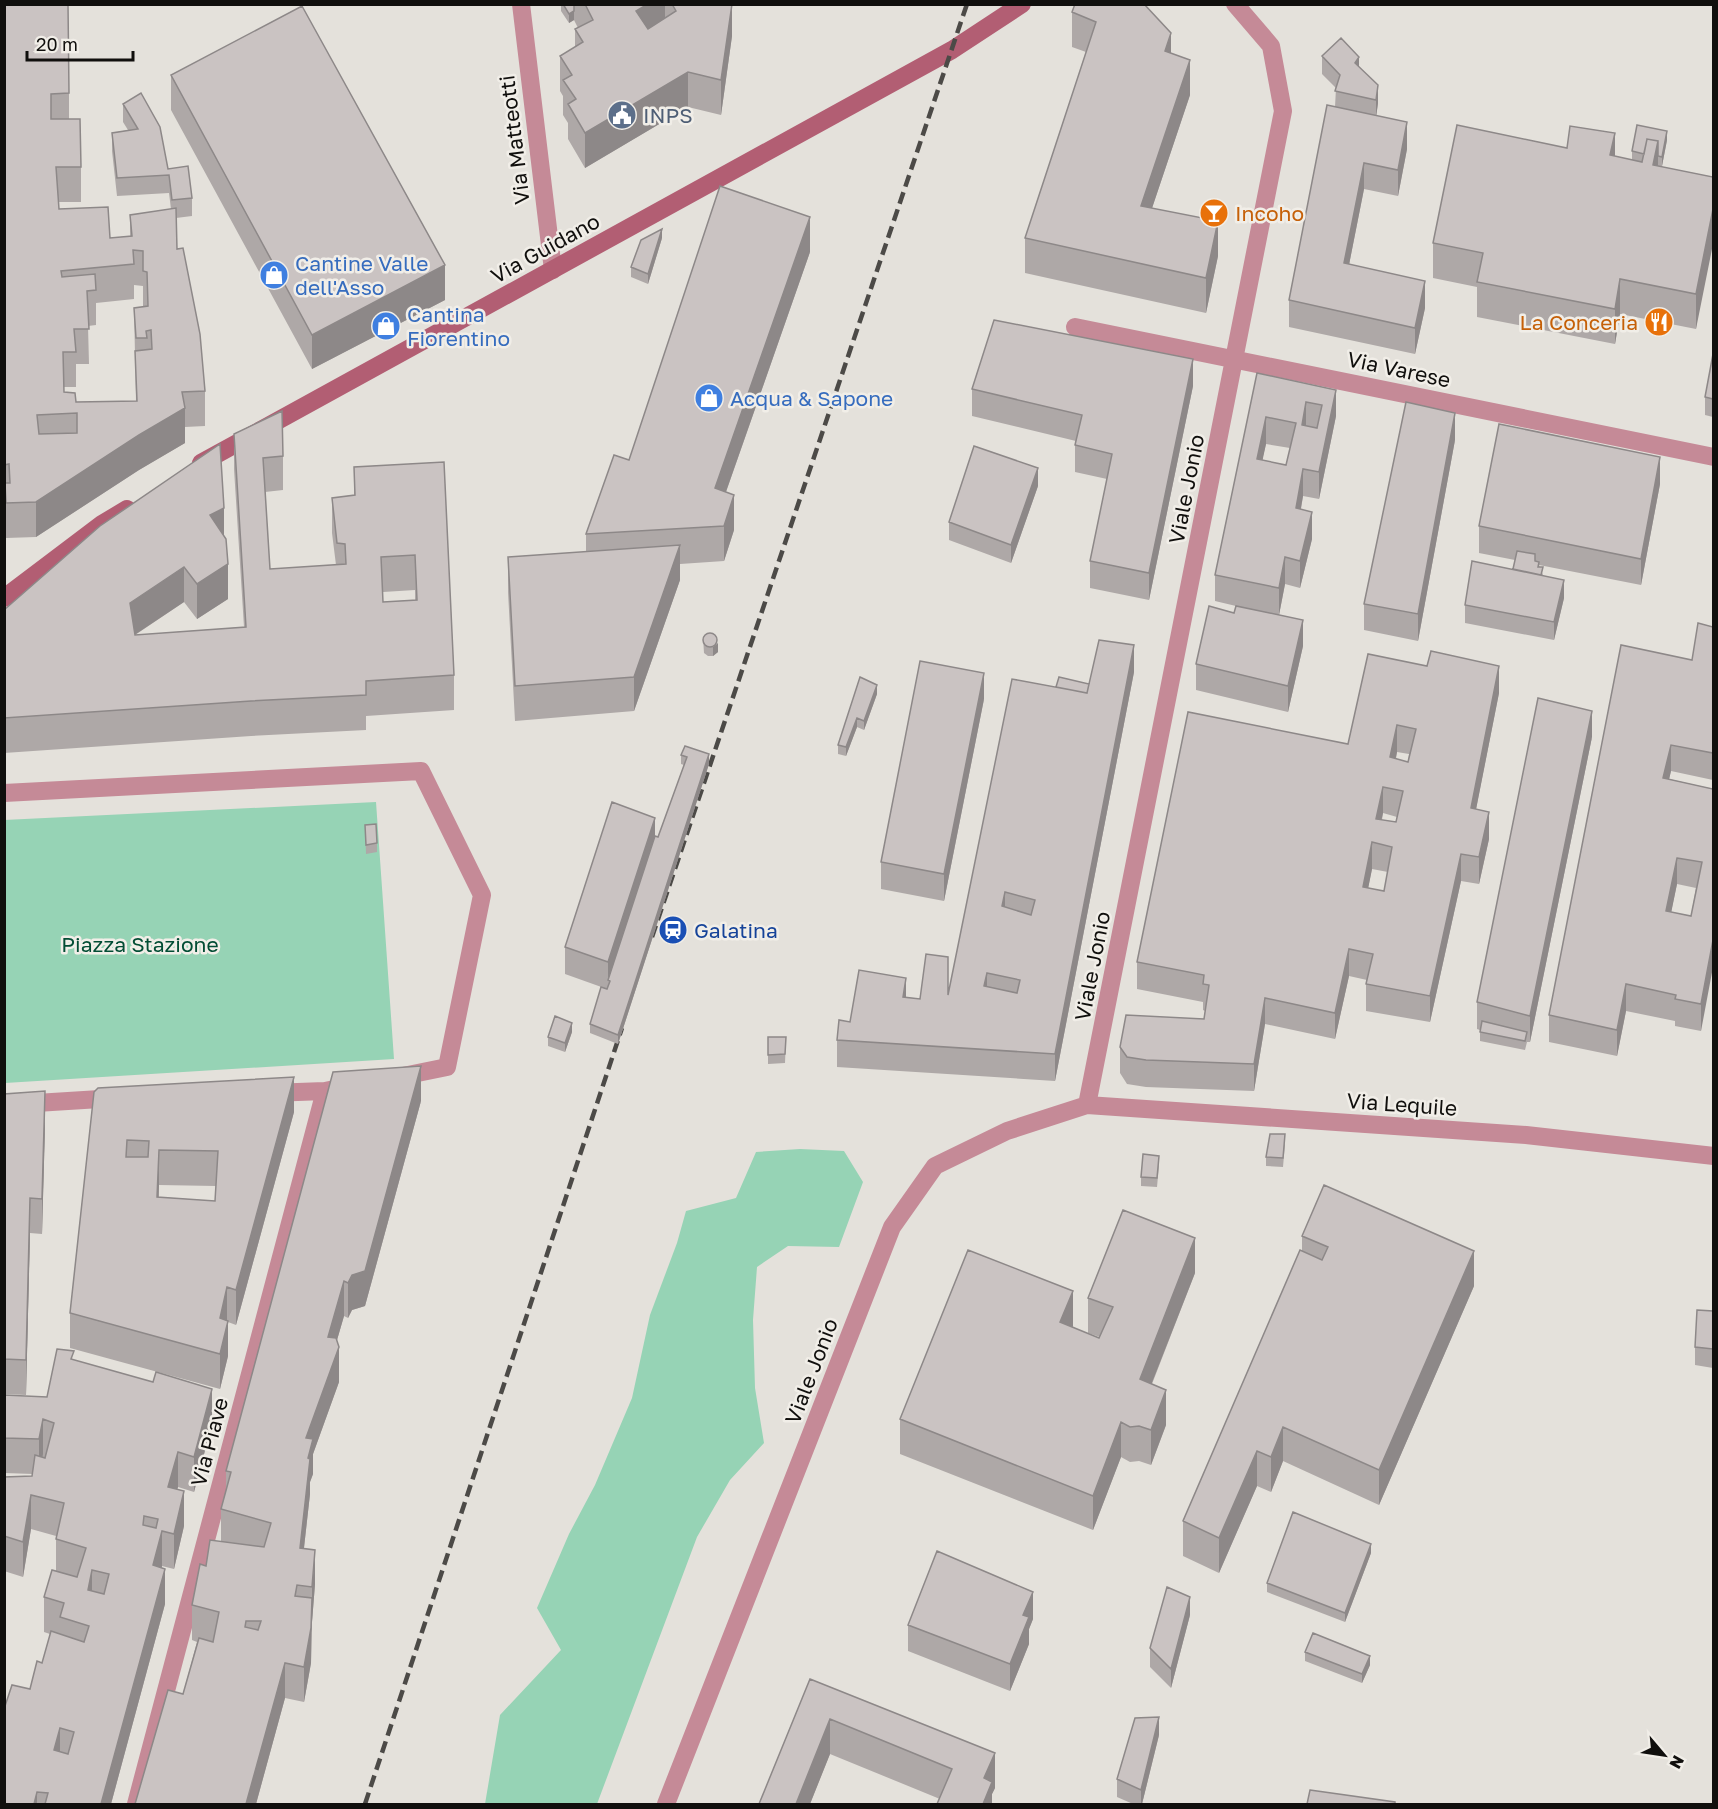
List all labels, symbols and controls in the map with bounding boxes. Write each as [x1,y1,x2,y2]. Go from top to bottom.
scale bar [27,24,134,62]
text: 20 m [36,33,78,55]
street label: Via Matteotti [493,74,535,206]
public building icon: INPS [606,99,638,131]
place label: INPS [643,102,693,128]
bar icon: Incoho [1198,197,1230,229]
place label: Incoho [1235,200,1304,226]
street label: Via Guidano [486,207,604,289]
place label: Cantine Valle dell'Asso [295,250,428,300]
shop icon: Cantine Valle dell'Asso [258,259,290,291]
place label: Cantina Fiorentino [407,301,510,351]
restaurant icon: La Conceria [1643,306,1675,338]
place label: La Conceria [1520,309,1638,335]
shop icon: Cantina Fiorentino [370,310,402,342]
street label: Via Varese [1345,345,1453,393]
shop icon: Acqua & Sapone [693,382,725,414]
place label: Acqua & Sapone [730,385,893,411]
street label: Viale Jonio [1163,432,1209,546]
street label: Viale Jonio [1069,909,1115,1023]
station icon: Galatina [657,914,689,946]
place label: Galatina [694,917,778,943]
park label: Piazza Stazione [61,931,219,957]
street label: Via Lequile [1346,1087,1458,1121]
street label: Viale Jonio [779,1315,843,1427]
street label: Via Piave [185,1395,233,1489]
north arrow [1634,1725,1694,1785]
text: N [1665,1752,1689,1772]

